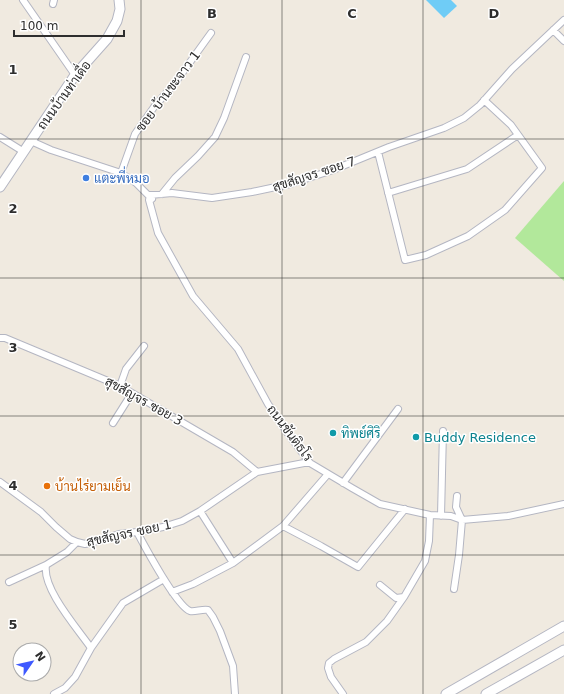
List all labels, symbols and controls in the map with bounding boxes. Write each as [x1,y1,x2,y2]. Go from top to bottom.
text: B [207,6,217,21]
text: C [347,6,357,21]
text: D [489,6,500,21]
scale bar [14,12,124,38]
text: 100 m [20,19,58,33]
street label: ซอย บ้านขะจาว 1 [131,46,203,134]
street label: ถนนบ้านท่าเดื่อ [30,55,94,132]
text: 1 [8,62,18,77]
street label: สุขสัญจร ซอย 7 [270,153,358,196]
place label: แตะพี่หมอ [94,166,150,186]
marker: แตะพี่หมอ [81,173,91,183]
text: 2 [8,201,18,216]
text: 3 [8,340,18,355]
street label: สุขสัญจร ซอย 3 [101,373,186,430]
street label: ถนนขันติธโร [264,401,317,464]
place label: ทิพย์ศิริ [341,424,380,441]
marker: ทิพย์ศิริ [328,428,338,438]
place label: Buddy Residence [424,430,536,445]
marker: Buddy Residence [411,432,421,442]
place label: บ้านไร่ยามเย็น [55,477,131,494]
text: 4 [8,478,18,493]
marker: บ้านไร่ยามเย็น [42,481,52,491]
street label: สุขสัญจร ซอย 1 [85,517,173,551]
text: 5 [8,617,18,632]
north arrow [12,642,52,682]
text: N [32,649,48,664]

